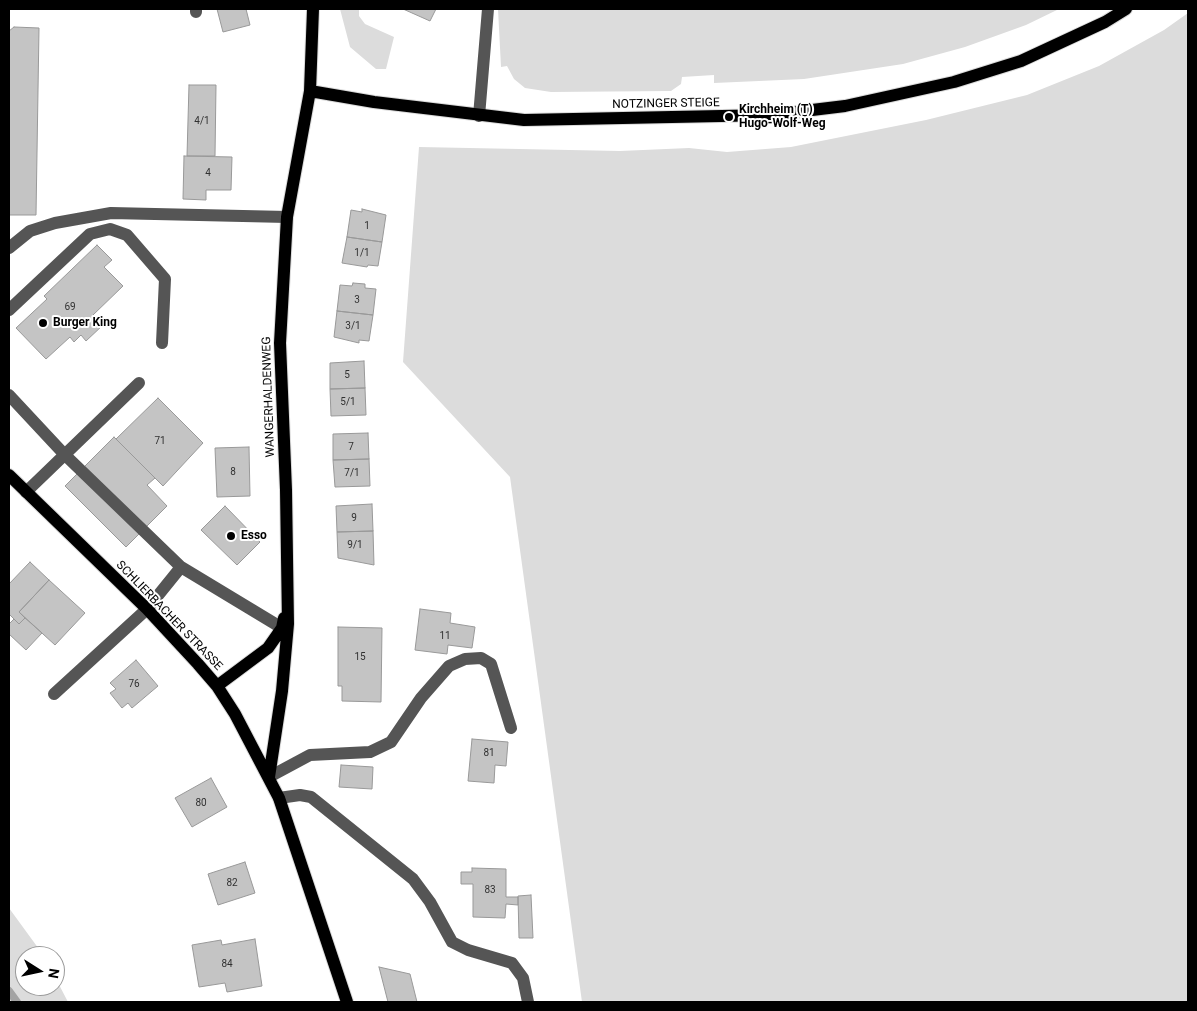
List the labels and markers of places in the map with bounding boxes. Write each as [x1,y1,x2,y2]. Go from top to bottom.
place label: Kirchheim (T) Hugo-Wolf-Weg [739,103,825,131]
marker: Kirchheim (T) Hugo-Wolf-Weg [723,111,735,123]
place label: Burger King [53,316,117,330]
marker: Burger King [37,317,49,329]
place label: Esso [241,529,267,543]
marker: Esso [225,530,237,542]

